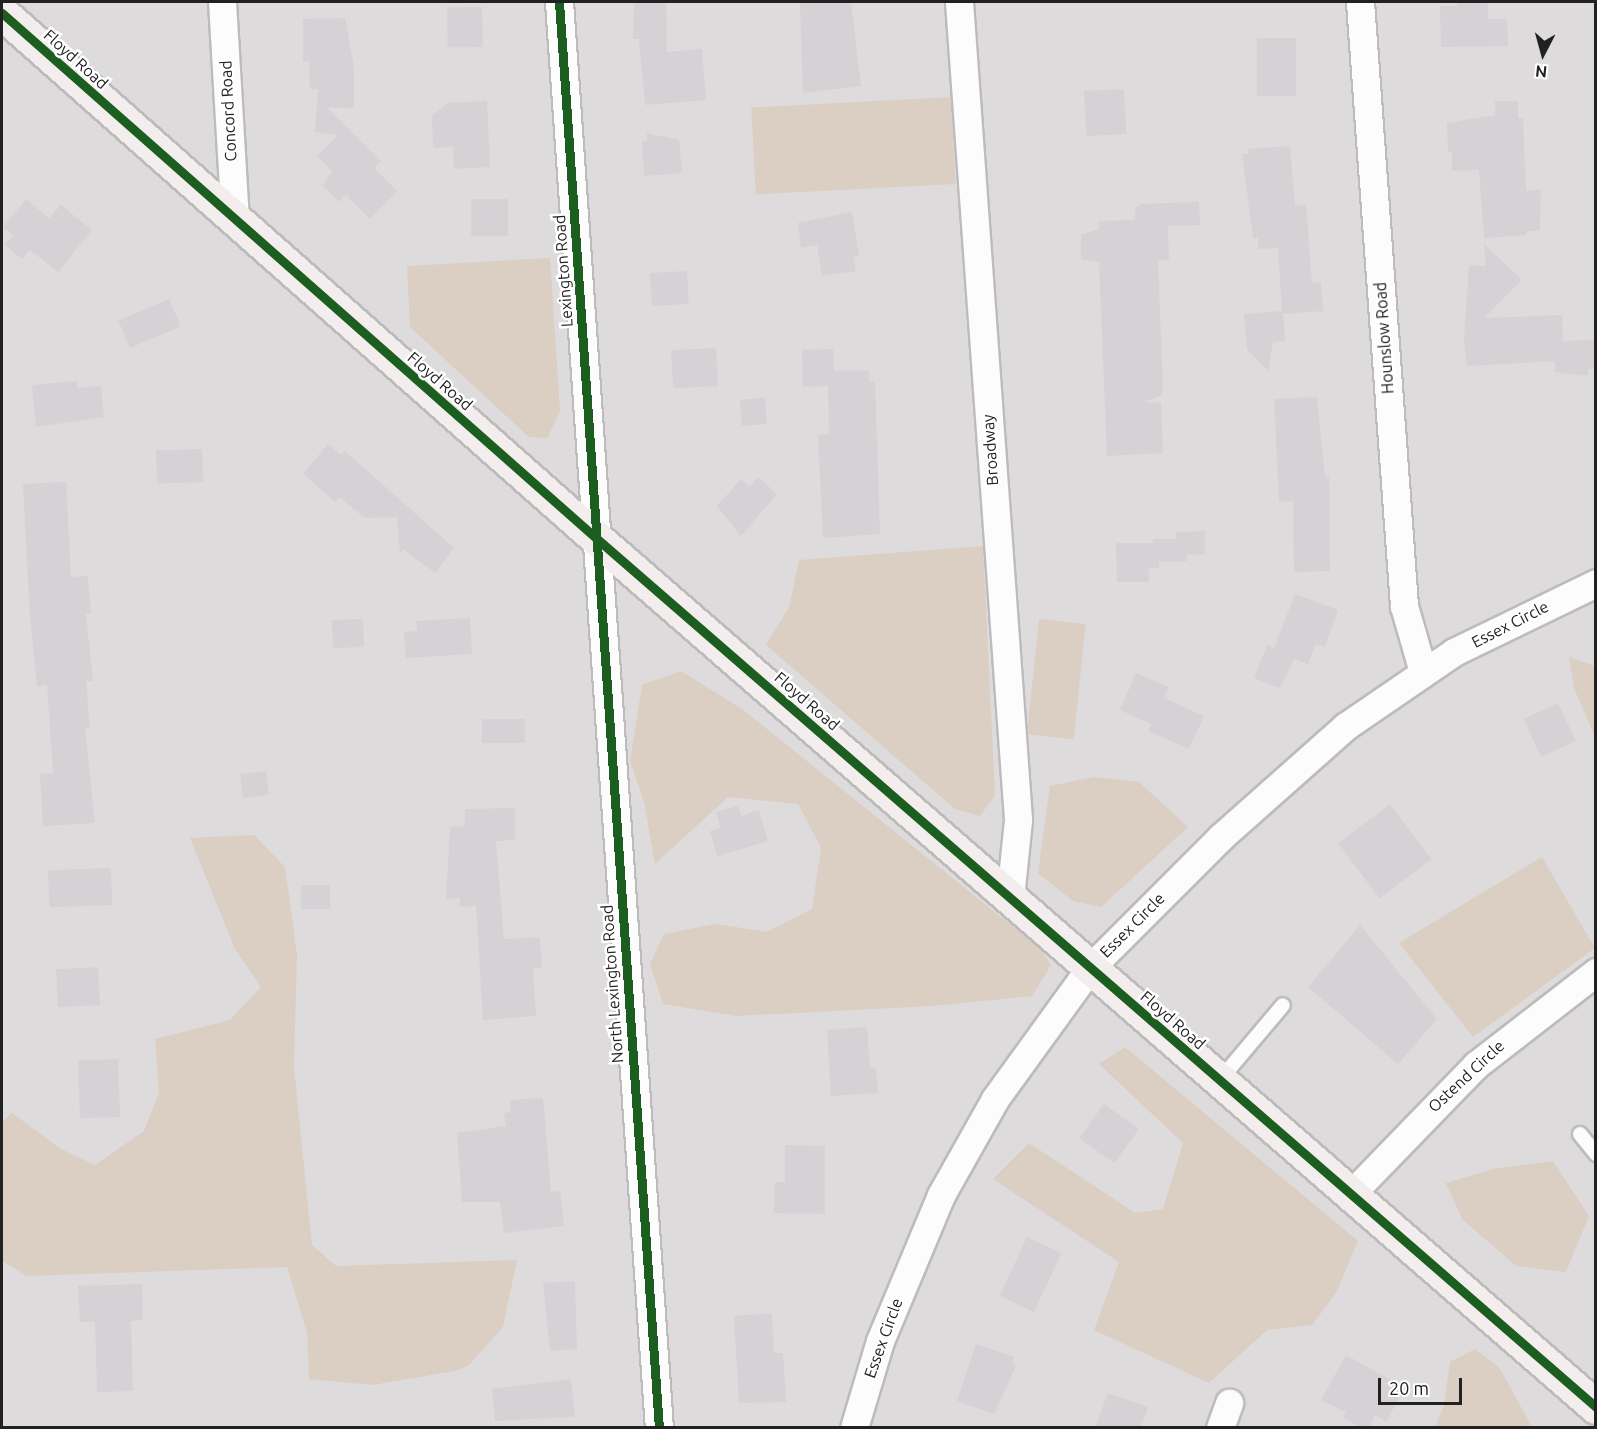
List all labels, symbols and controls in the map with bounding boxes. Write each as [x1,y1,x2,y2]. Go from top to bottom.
north arrow [1513,24,1573,84]
street label: Floyd Road [40,25,112,93]
street label: Concord Road [216,60,240,162]
text: N [1534,62,1548,81]
street label: Lexington Road [549,214,577,328]
street label: Hounslow Road [1371,281,1397,395]
street label: Floyd Road [404,348,476,414]
street label: Broadway [978,414,1002,486]
street label: Essex Circle [1468,596,1552,652]
street label: Floyd Road [771,668,843,734]
street label: Essex Circle [1096,889,1168,961]
street label: North Lexington Road [597,904,627,1064]
street label: Floyd Road [1137,987,1209,1053]
street label: Ostend Circle [1424,1036,1508,1116]
street label: Essex Circle [860,1295,906,1381]
scale bar [1381,1366,1465,1404]
text: 20 m [1389,1378,1429,1398]

